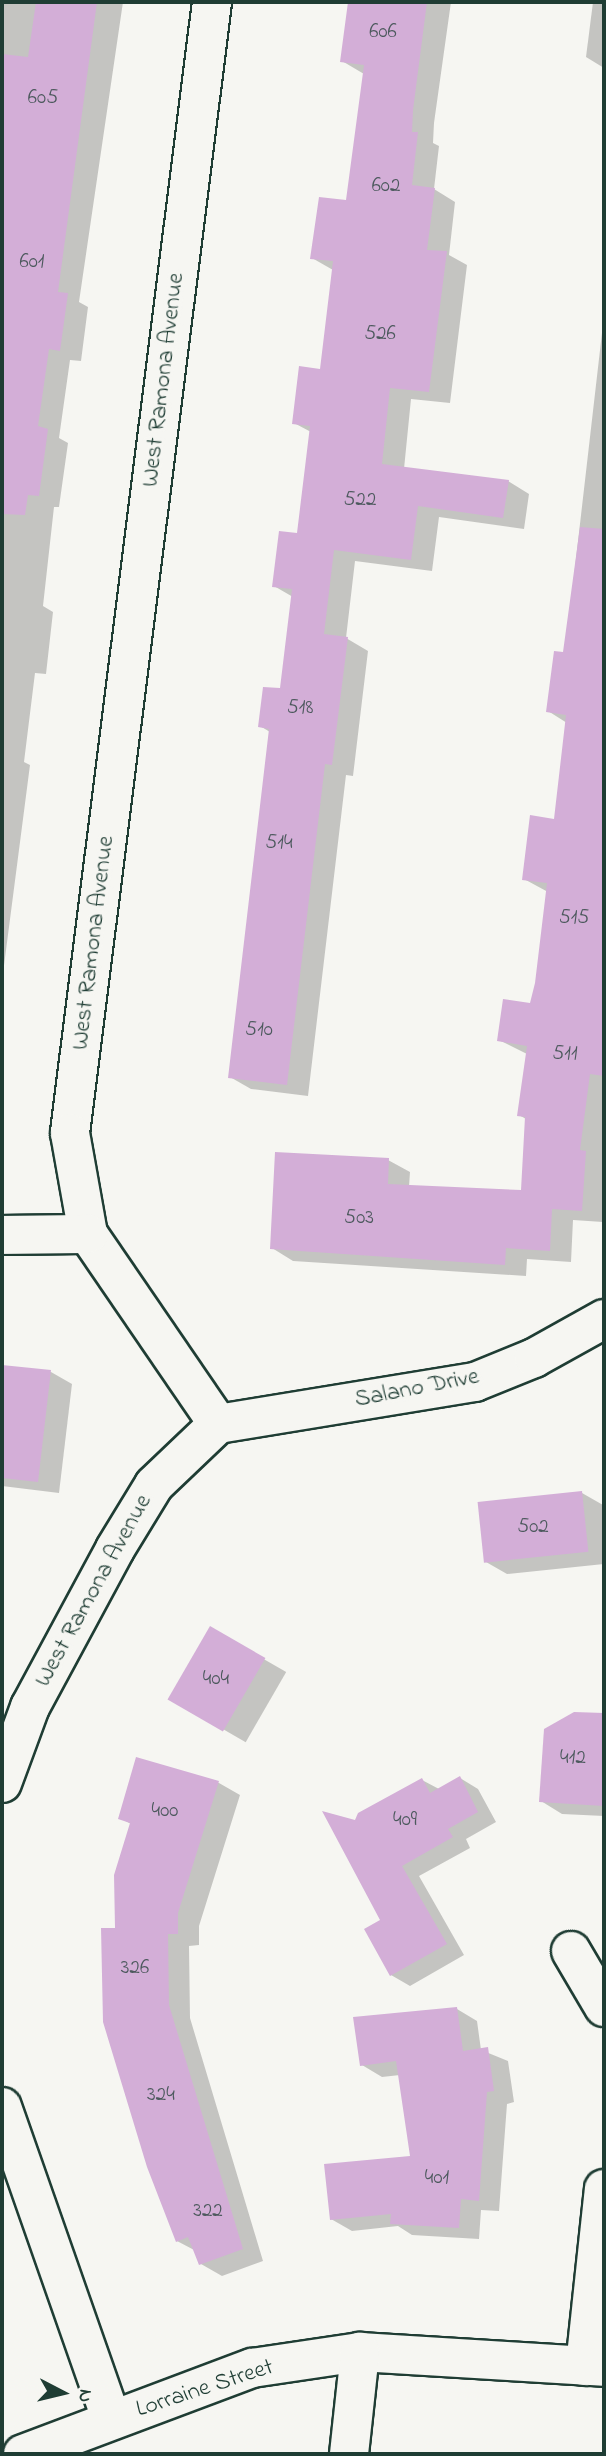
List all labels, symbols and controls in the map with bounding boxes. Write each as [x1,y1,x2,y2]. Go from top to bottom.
house number: 606 [369,19,397,45]
house number: 605 [28,85,58,111]
house number: 602 [372,173,400,199]
house number: 601 [20,249,44,275]
street label: West Ramona Avenue [137,271,191,489]
house number: 526 [364,321,396,347]
house number: 522 [344,487,376,513]
house number: 518 [287,695,313,721]
house number: 514 [265,830,293,856]
street label: West Ramona Avenue [67,834,121,1052]
house number: 515 [559,905,589,931]
house number: 510 [245,1017,273,1043]
house number: 511 [552,1041,578,1067]
house number: 503 [344,1205,374,1231]
street label: Salano Drive [353,1363,481,1415]
street label: West Ramona Avenue [29,1490,159,1692]
house number: 502 [517,1514,549,1540]
house number: 404 [203,1666,229,1692]
house number: 412 [560,1745,586,1771]
house number: 400 [152,1798,178,1824]
house number: 409 [393,1807,417,1833]
house number: 326 [121,1955,149,1981]
house number: 324 [147,2082,175,2108]
house number: 401 [425,2165,449,2191]
house number: 322 [193,2198,223,2224]
street label: Lorraine Street [133,2353,277,2425]
north arrow [28,2358,98,2428]
text: N [70,2388,99,2404]

